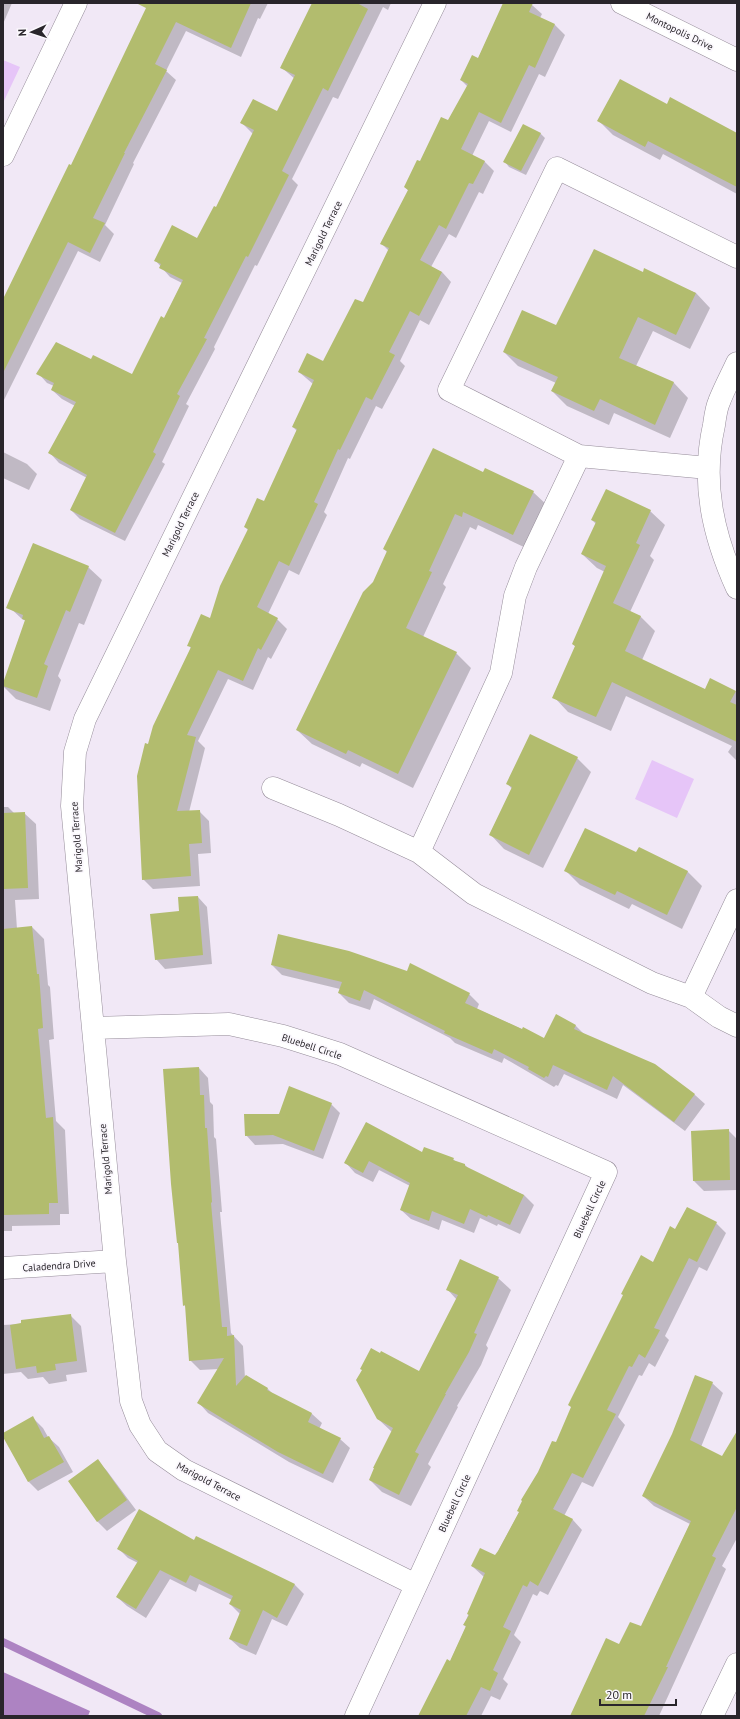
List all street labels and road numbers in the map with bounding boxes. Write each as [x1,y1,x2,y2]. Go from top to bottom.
street label: Montopolis Drive [644,10,715,53]
street label: Marigold Terrace [302,199,345,268]
street label: Marigold Terrace [159,490,202,559]
street label: Marigold Terrace [68,801,85,873]
street label: Bluebell Circle [280,1031,344,1062]
street label: Marigold Terrace [96,1123,115,1195]
street label: Bluebell Circle [570,1178,609,1240]
street label: Caladendra Drive [22,1256,96,1275]
street label: Marigold Terrace [174,1459,243,1504]
street label: Bluebell Circle [435,1472,474,1534]

